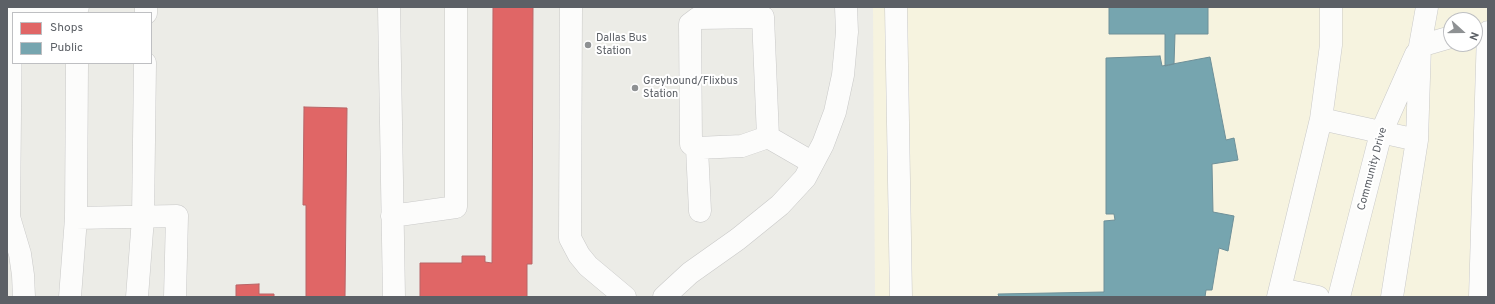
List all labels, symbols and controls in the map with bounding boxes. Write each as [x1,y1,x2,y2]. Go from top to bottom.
legend [12,12,152,64]
north arrow [1443,12,1483,52]
text: Shops [50,20,83,36]
text: N [1465,30,1481,42]
place label: Dallas Bus Station [596,32,647,58]
text: Public [50,40,83,56]
marker: Dallas Bus Station [583,40,593,50]
place label: Greyhound/Flixbus Station [643,75,738,101]
marker: Greyhound/Flixbus Station [630,83,640,93]
street label: Community Drive [1356,126,1390,212]

